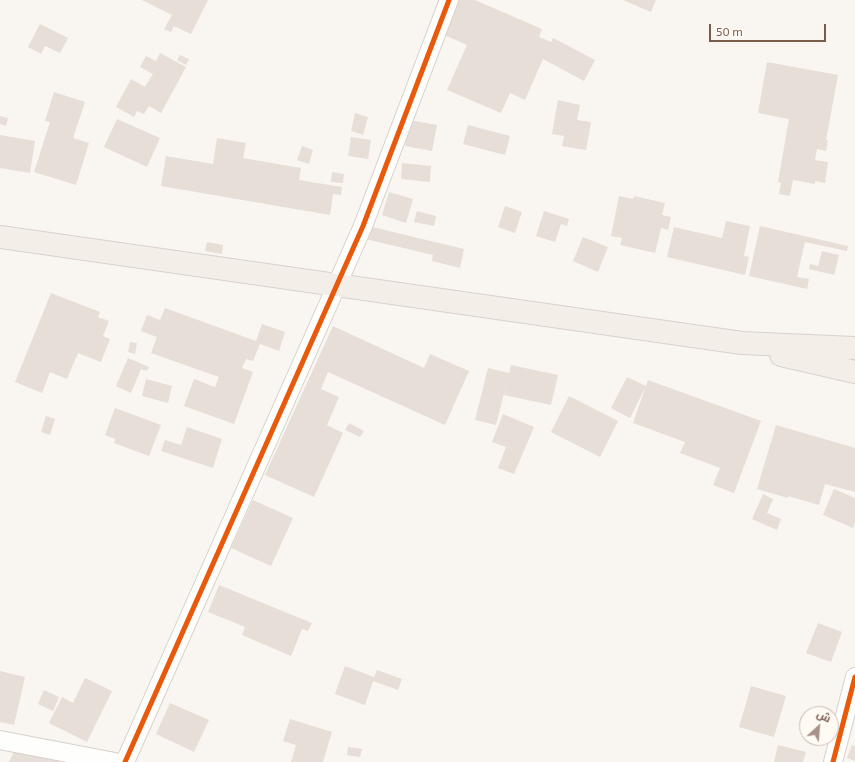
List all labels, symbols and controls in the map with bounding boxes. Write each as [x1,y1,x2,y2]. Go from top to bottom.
scale bar [711,16,828,42]
text: 50 m [716,24,743,38]
north arrow [799,706,839,746]
text: ش [815,707,833,725]

